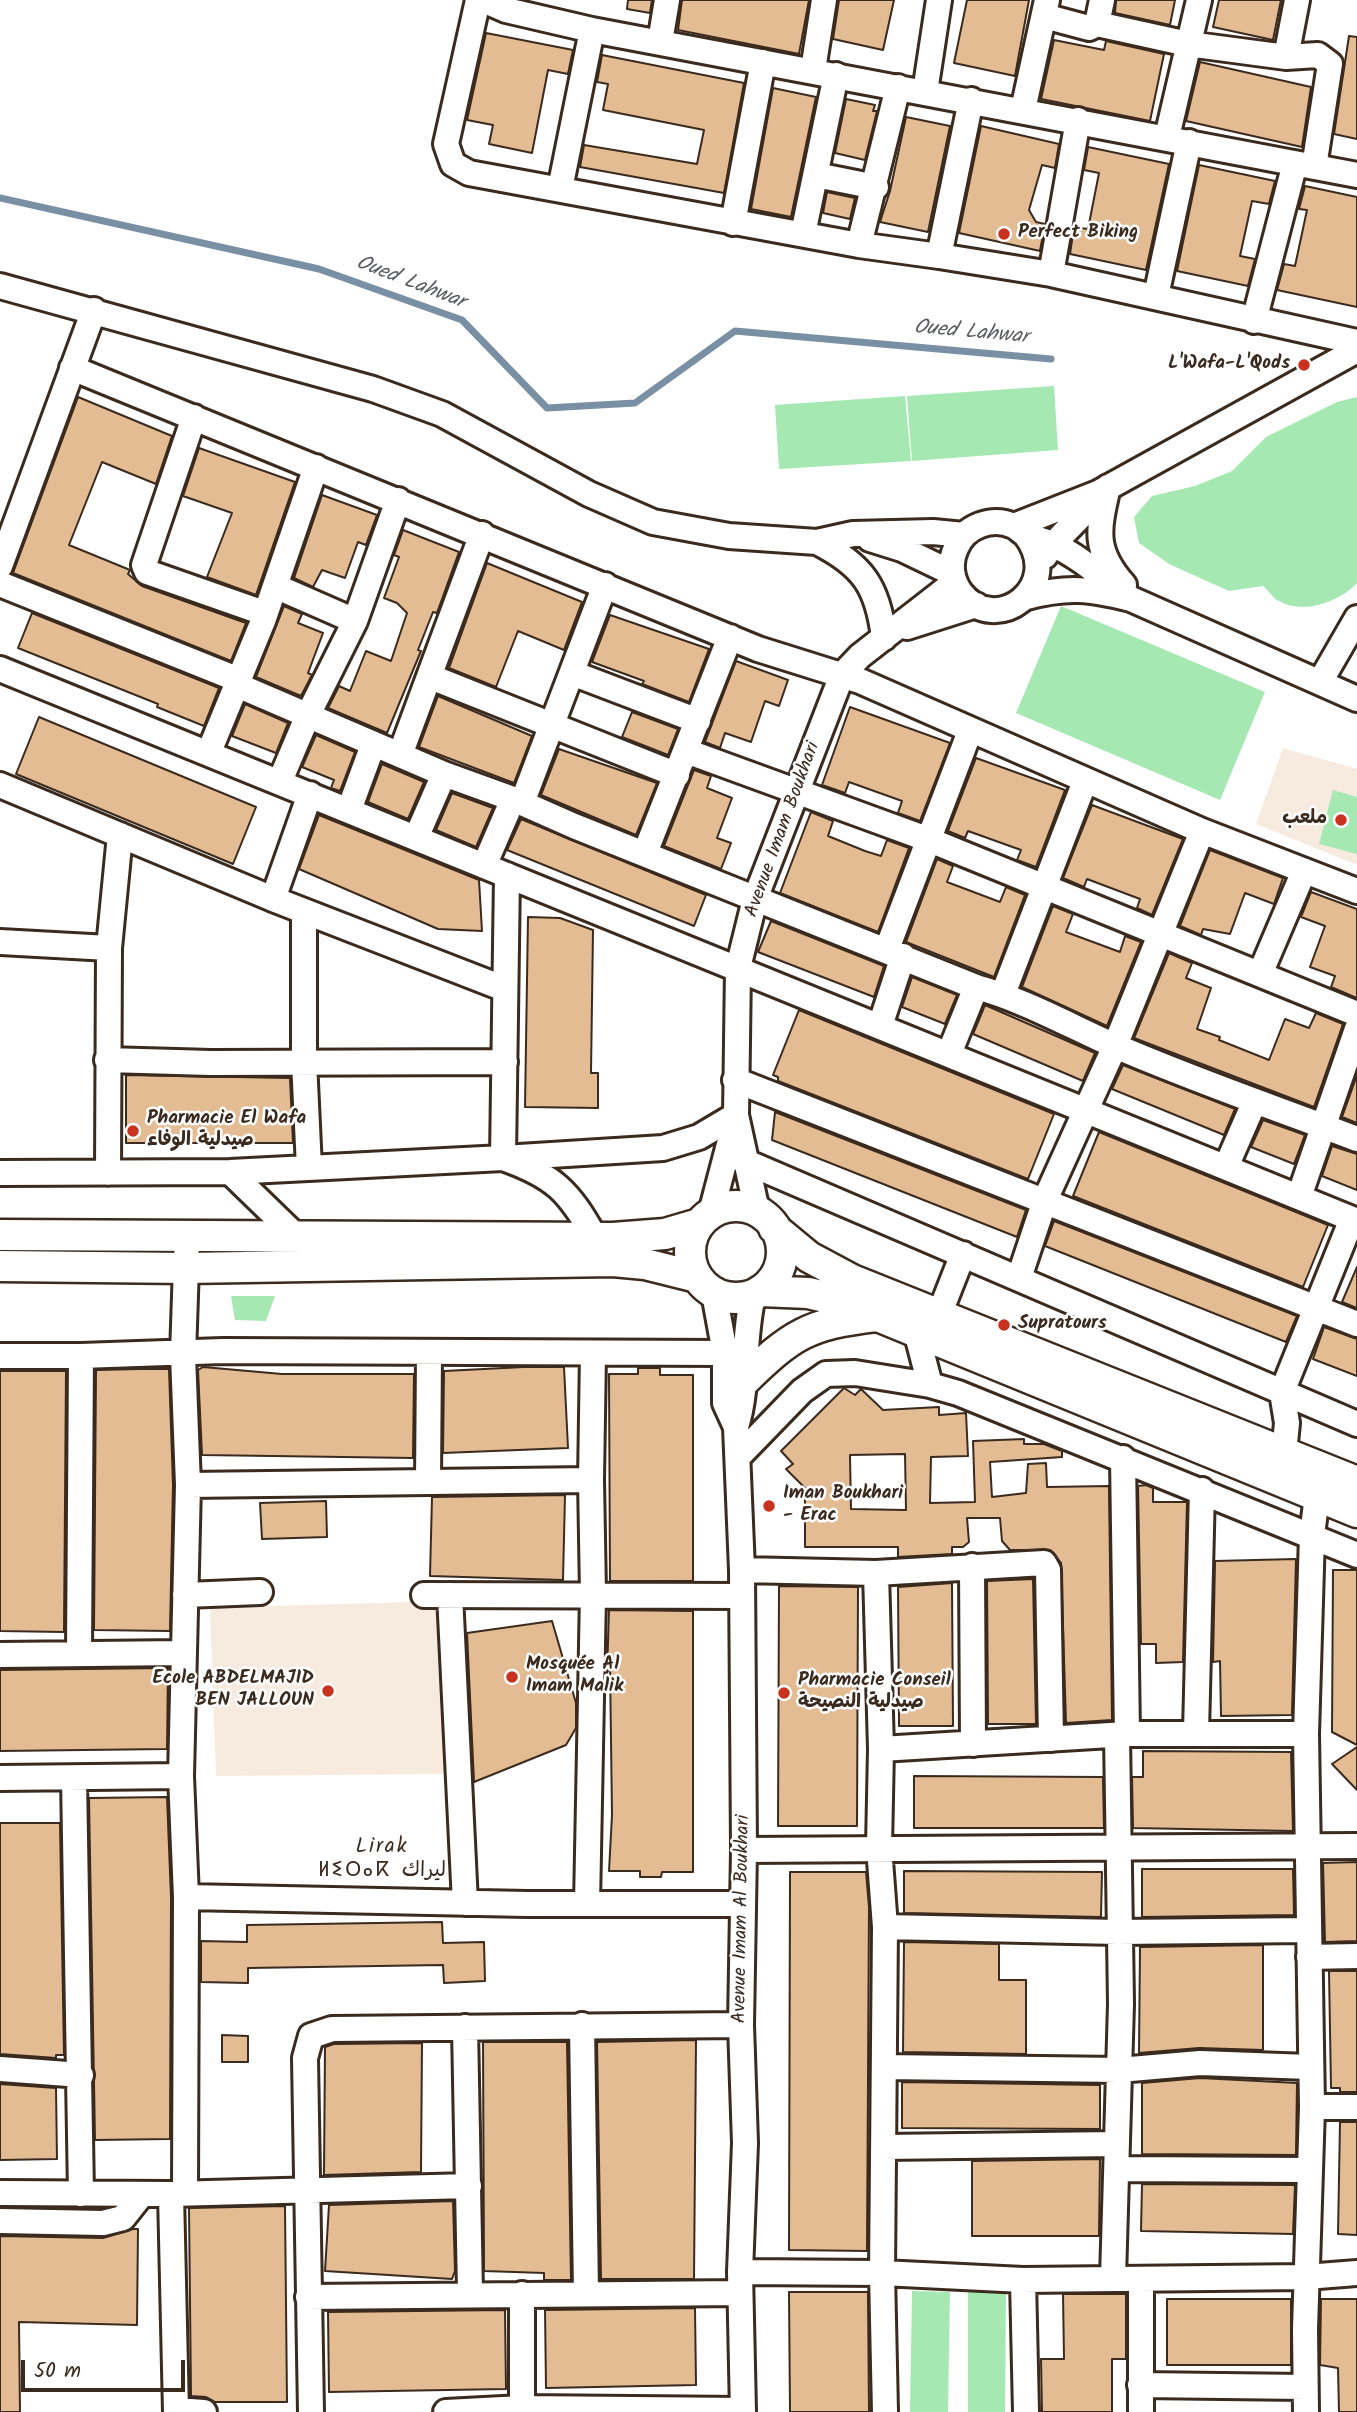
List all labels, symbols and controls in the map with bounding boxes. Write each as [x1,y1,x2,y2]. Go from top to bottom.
place label: Perfect Biking [1018,223,1138,245]
marker: Perfect Biking [996,226,1012,242]
water label: Oued Lahwar [352,252,468,316]
water label: Oued Lahwar [913,316,1029,352]
place label: L'Wafa-L'Qods [1168,354,1290,376]
marker: L'Wafa-L'Qods [1296,357,1312,373]
street label: Avenue Imam Boukhari [742,739,826,921]
place label: ملعب [1282,809,1327,831]
marker: ملعب [1333,812,1349,828]
place label: Pharmacie El Wafa صيدلية الوفاء [147,1109,306,1153]
marker: Pharmacie El Wafa صيدلية الوفاء [125,1123,141,1139]
place label: Supratours [1018,1314,1107,1336]
marker: Supratours [996,1317,1012,1333]
place label: Iman Boukhari - Erac [783,1484,903,1528]
marker: Iman Boukhari - Erac [761,1498,777,1514]
place label: Mosquée Al Imam Malik [526,1655,623,1699]
place label: Ecole ABDELMAJID BEN JALLOUN [153,1669,314,1713]
marker: Mosquée Al Imam Malik [504,1669,520,1685]
place label: Pharmacie Conseil صيدلية النصيحة [798,1671,951,1715]
marker: Ecole ABDELMAJID BEN JALLOUN [320,1683,336,1699]
marker: Pharmacie Conseil صيدلية النصيحة [776,1685,792,1701]
street label: Avenue Imam Al Boukhari [730,1814,756,2024]
district label: Lirak ⵍⵉⵔⴰⴽ ليراك [324,1835,440,1885]
scale bar [24,2346,189,2390]
text: 50 m [34,2355,81,2388]

